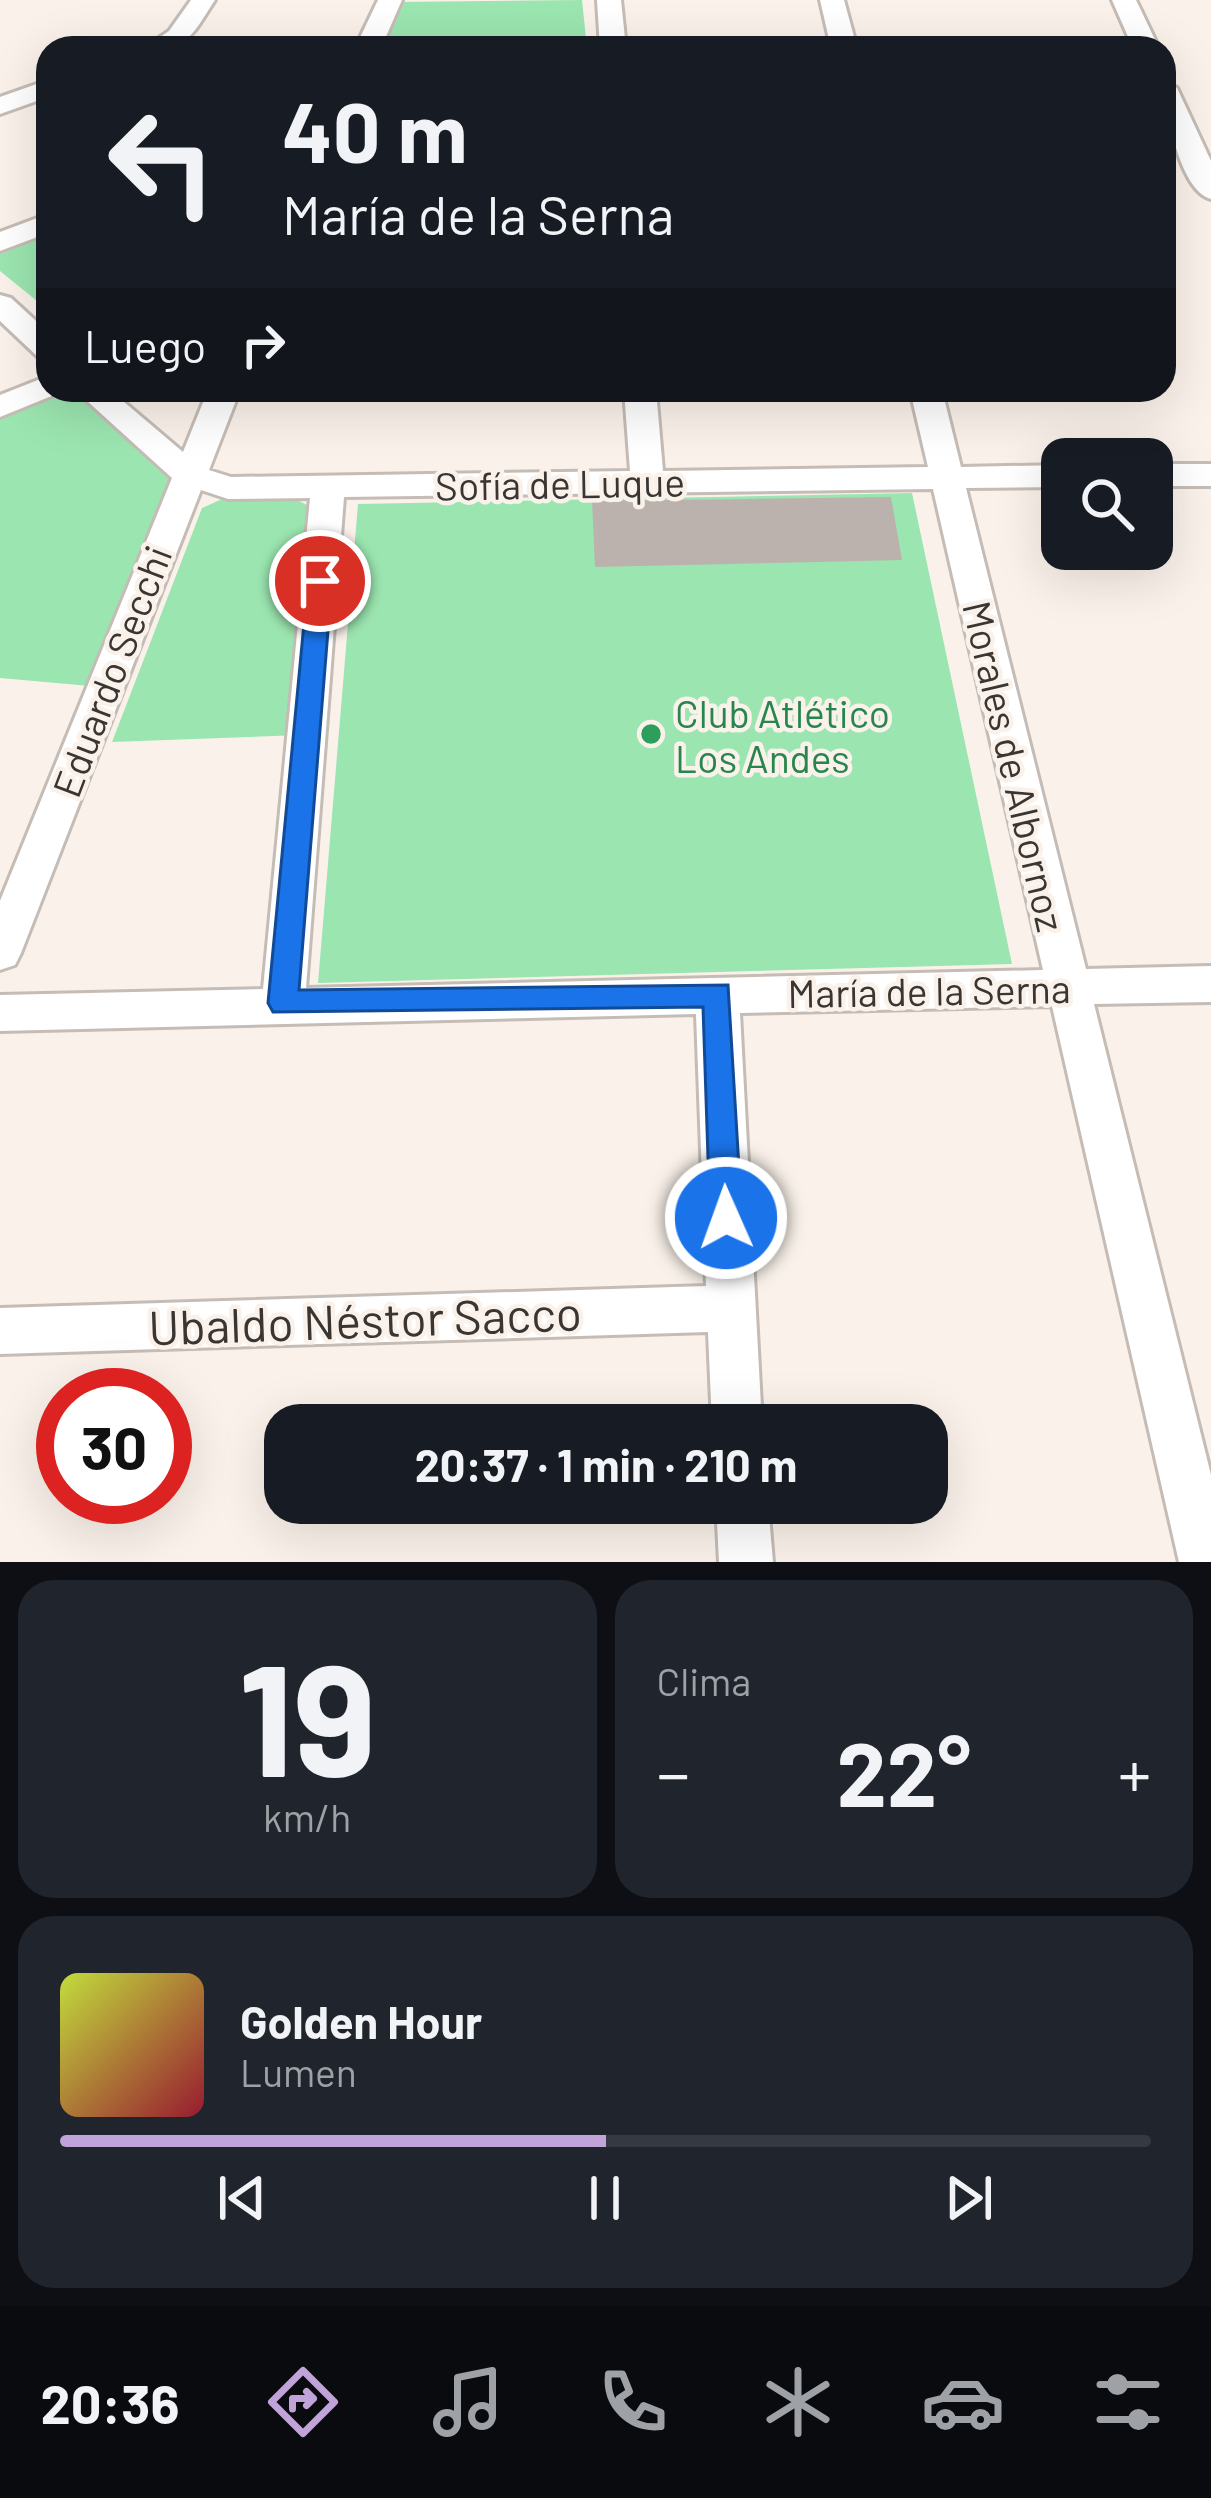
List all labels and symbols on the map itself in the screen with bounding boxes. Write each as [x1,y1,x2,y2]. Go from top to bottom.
street label: Sofía de Luque [435,457,685,509]
pin [269,530,371,632]
street label: Eduardo Secchi [42,539,180,803]
street label: Morales de Albornoz [954,596,1076,936]
place label: Club Atlético Los Andes [675,689,890,781]
marker: Club Atlético Los Andes [638,721,664,747]
street label: María de la Serna [787,964,1071,1016]
position arrow [663,1155,789,1281]
street label: Ubaldo Néstor Sacco [147,1282,583,1356]
speed limit sign: 30 [36,1368,192,1524]

